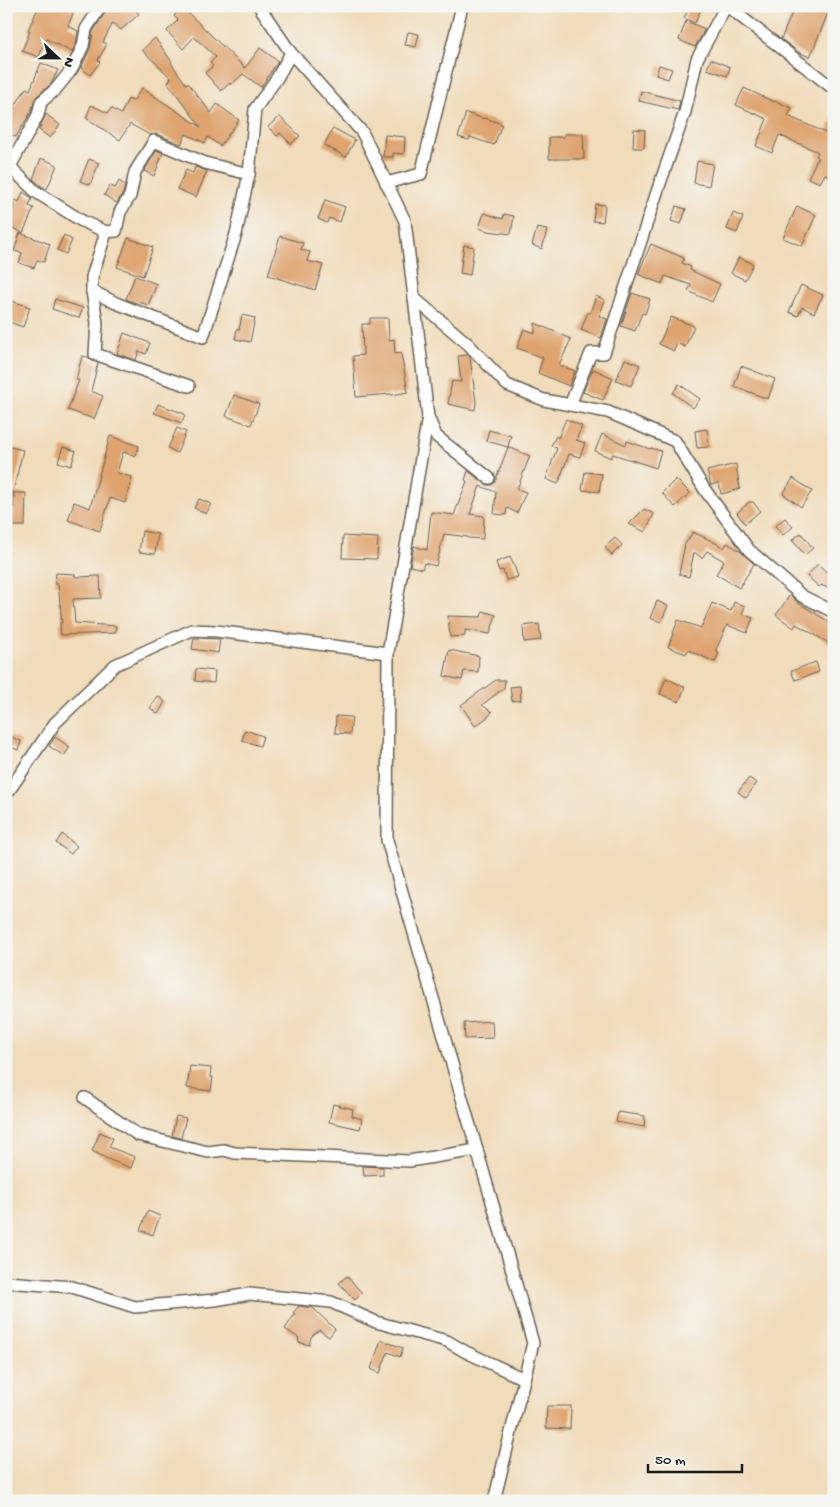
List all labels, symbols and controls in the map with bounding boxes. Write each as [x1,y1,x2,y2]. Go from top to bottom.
north arrow [32,32,82,82]
text: N [58,55,77,69]
scale bar [648,1442,741,1474]
text: 50 m [655,1452,686,1470]

